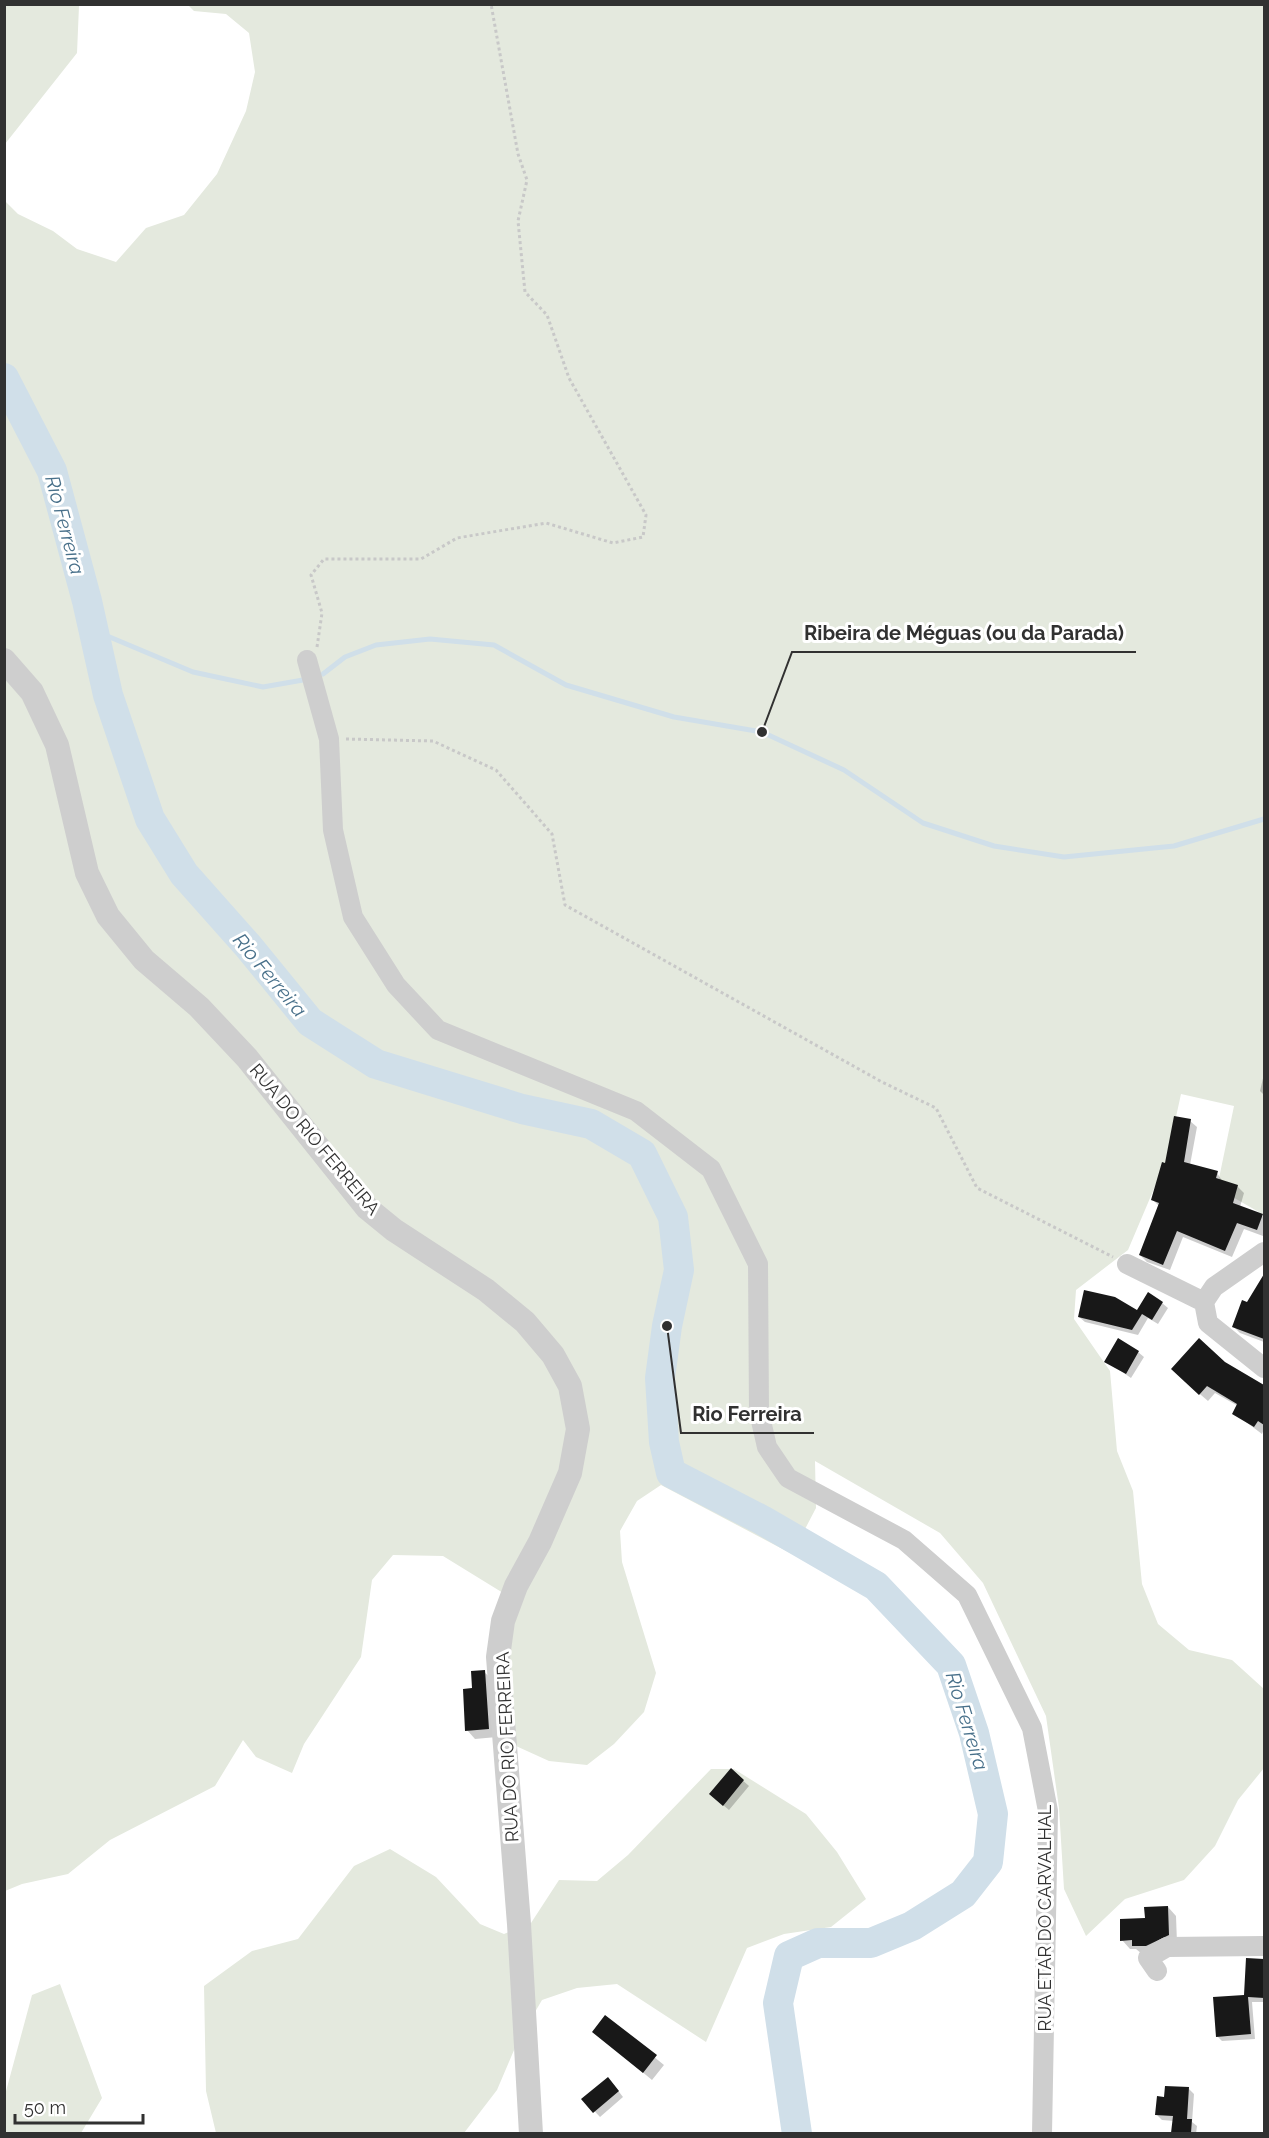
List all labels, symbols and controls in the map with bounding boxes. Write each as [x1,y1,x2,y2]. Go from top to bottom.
water label: Rio Ferreira [40,473,90,577]
callout: Ribeira de Méguas (ou da Parada) [792,614,1136,652]
text: Ribeira de Méguas (ou da Parada) [804,621,1124,645]
water label: Rio Ferreira [228,928,312,1022]
street label: RUA DO RIO FERREIRA [246,1059,384,1219]
callout: Rio Ferreira [681,1395,814,1433]
text: Rio Ferreira [692,1402,802,1426]
street label: RUA DO RIO FERREIRA [492,1651,522,1843]
water label: Rio Ferreira [941,1669,993,1773]
street label: RUA ETAR DO CARVALHAL [1034,1804,1055,2031]
scale bar [15,2087,142,2125]
text: 50 m [24,2097,66,2118]

